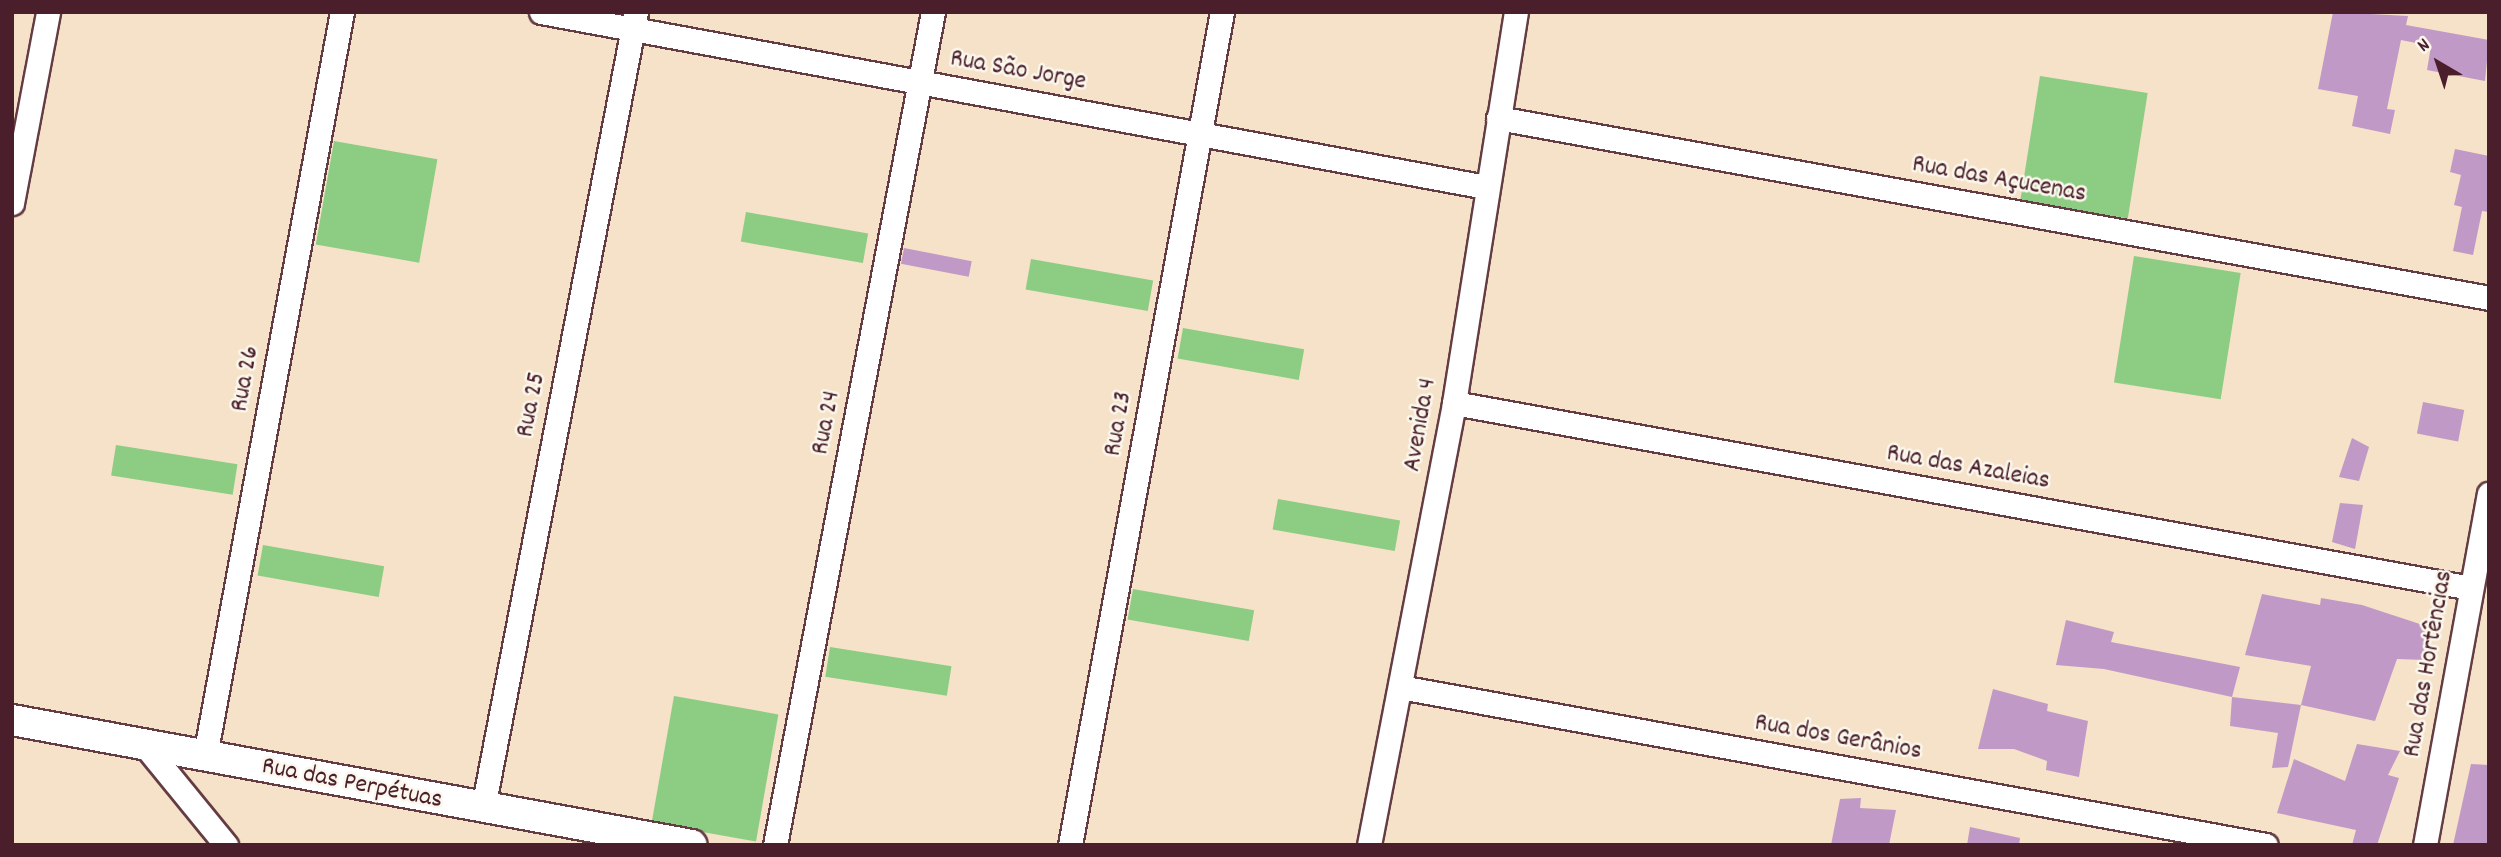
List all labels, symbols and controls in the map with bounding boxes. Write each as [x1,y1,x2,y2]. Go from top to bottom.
north arrow [2403,28,2473,98]
text: N [2412,33,2437,60]
street label: Rua São Jorge [948,44,1088,98]
street label: Rua das Açucenas [1910,149,2088,211]
street label: Rua 26 [225,344,267,414]
street label: Rua 25 [510,370,554,440]
street label: Avenida 4 [1397,376,1445,474]
street label: Rua 24 [806,389,848,457]
street label: Rua 23 [1098,389,1140,459]
street label: Rua das Azaleias [1884,438,2052,498]
street label: Rua das Hortências [2397,568,2461,760]
street label: Rua dos Gerânios [1752,708,1924,768]
street label: Rua das Perpétuas [259,751,445,817]

